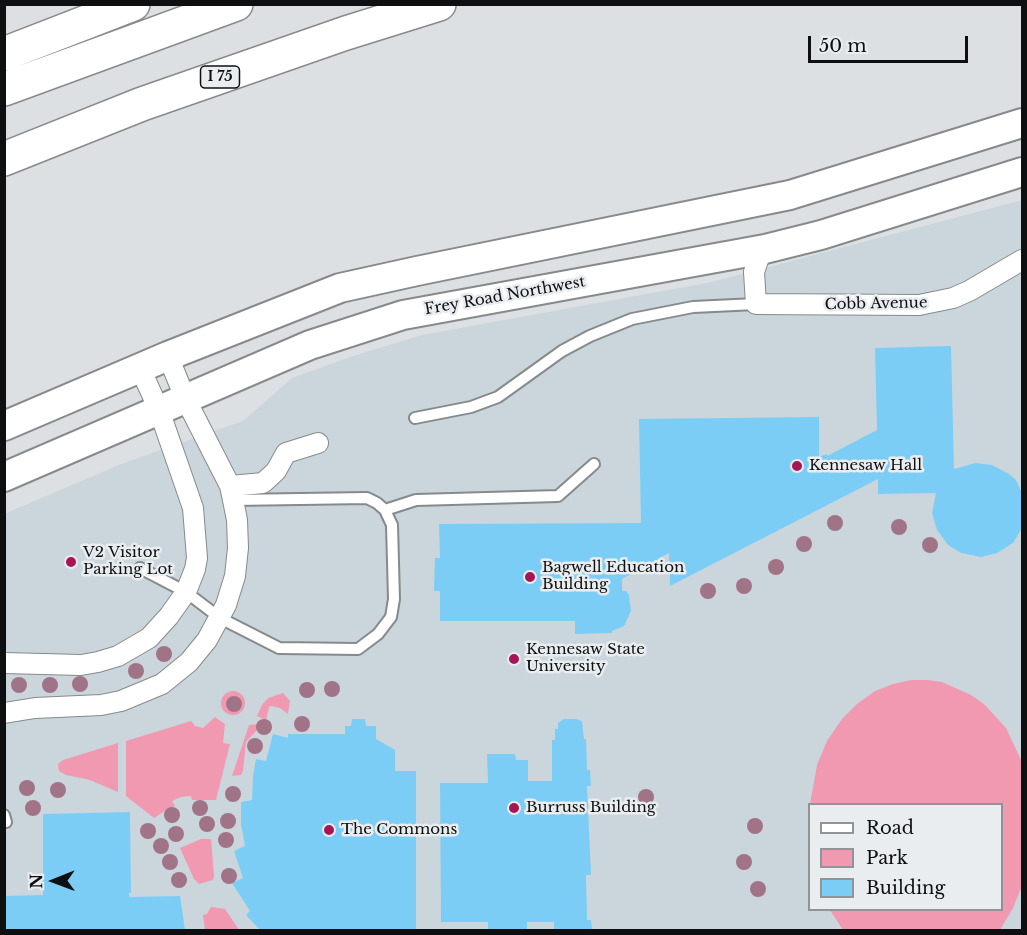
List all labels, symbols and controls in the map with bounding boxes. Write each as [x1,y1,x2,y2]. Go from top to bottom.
scale bar [811,24,972,62]
text: 50 m [819,35,867,57]
road number: I 75 [200,66,240,88]
street label: Frey Road Northwest [423,273,587,319]
street label: Cobb Avenue [824,294,928,314]
place label: Kennesaw Hall [809,457,922,475]
marker: Kennesaw Hall [790,459,804,473]
place label: V2 Visitor Parking Lot [83,544,173,579]
marker: V2 Visitor Parking Lot [64,555,78,569]
place label: Bagwell Education Building [542,559,684,594]
marker: Bagwell Education Building [523,570,537,584]
place label: Kennesaw State University [526,641,645,676]
marker: Kennesaw State University [507,652,521,666]
place label: Burruss Building [526,799,656,817]
marker: Burruss Building [507,801,521,815]
legend [808,803,1003,911]
text: Road [866,817,914,839]
place label: The Commons [341,821,457,839]
marker: The Commons [322,823,336,837]
text: Park [866,847,908,869]
north arrow [24,851,84,911]
text: N [26,874,46,889]
text: Building [866,877,945,899]

